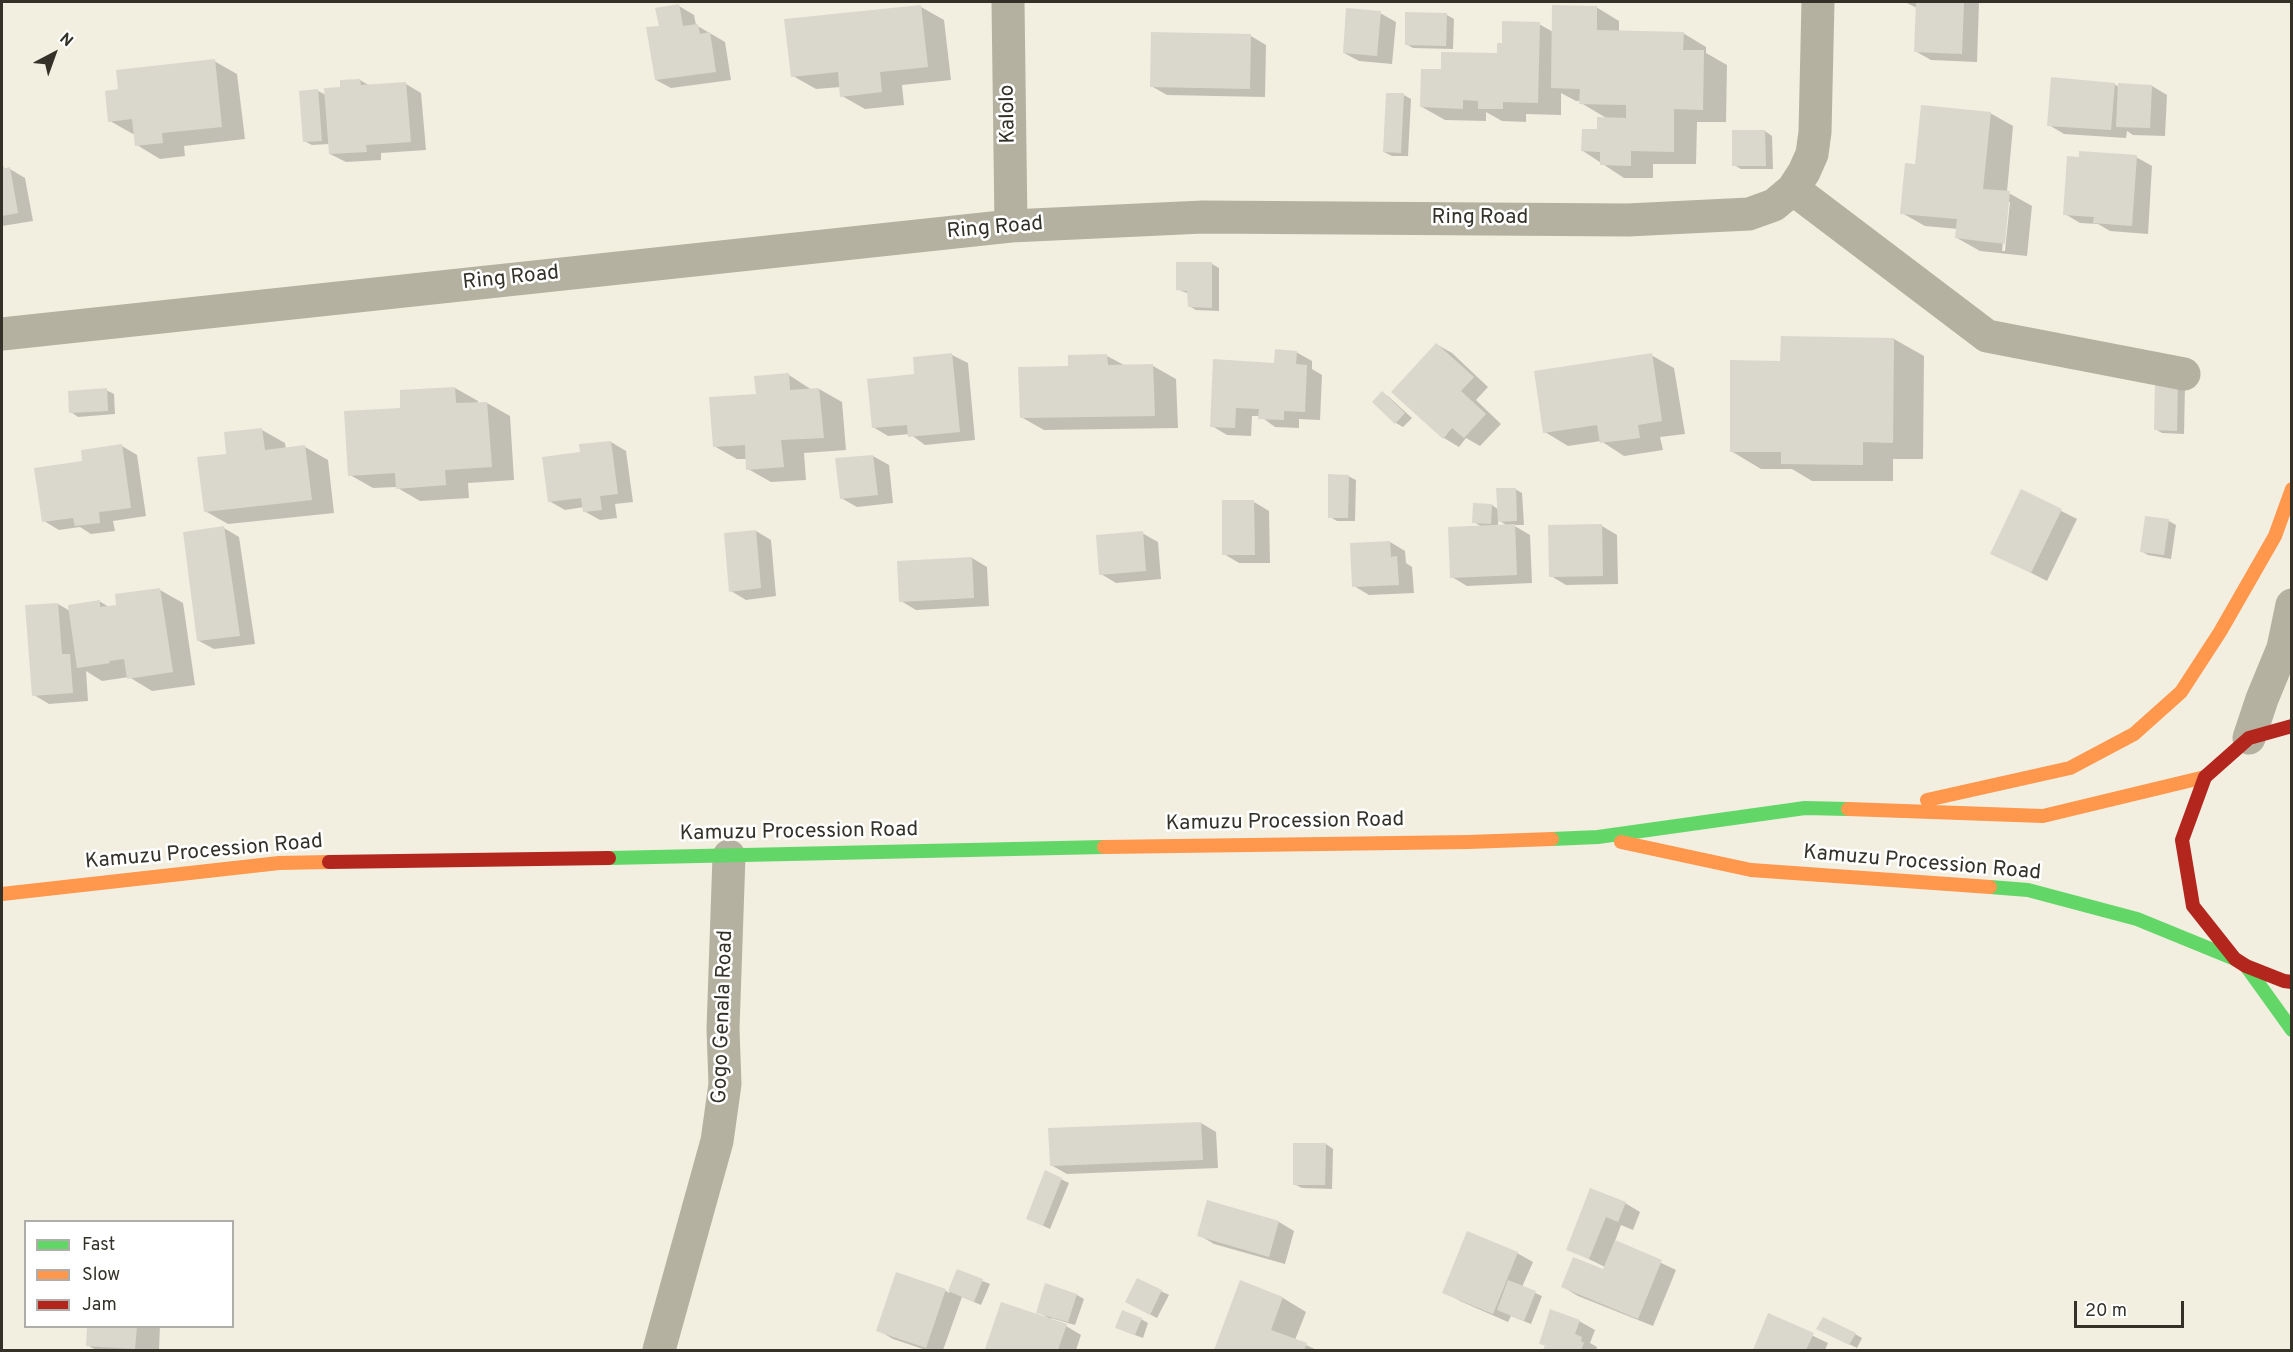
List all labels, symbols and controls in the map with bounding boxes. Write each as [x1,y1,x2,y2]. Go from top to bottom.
north arrow [24,24,84,84]
text: N [55,29,77,52]
street label: Kalolo [996,84,1022,144]
street label: Ring Road [1432,206,1528,232]
street label: Ring Road [946,212,1044,246]
street label: Ring Road [462,261,560,297]
street label: Kamuzu Procession Road [1166,808,1404,838]
street label: Kamuzu Procession Road [680,818,918,848]
street label: Kamuzu Procession Road [84,830,324,876]
street label: Kamuzu Procession Road [1802,841,2042,887]
street label: Gogo Genala Road [708,930,740,1104]
legend [24,1220,234,1328]
text: Fast [82,1234,115,1257]
text: Slow [82,1264,120,1287]
scale bar [2077,1289,2186,1327]
text: Jam [82,1294,117,1317]
text: 20 m [2085,1300,2127,1323]

